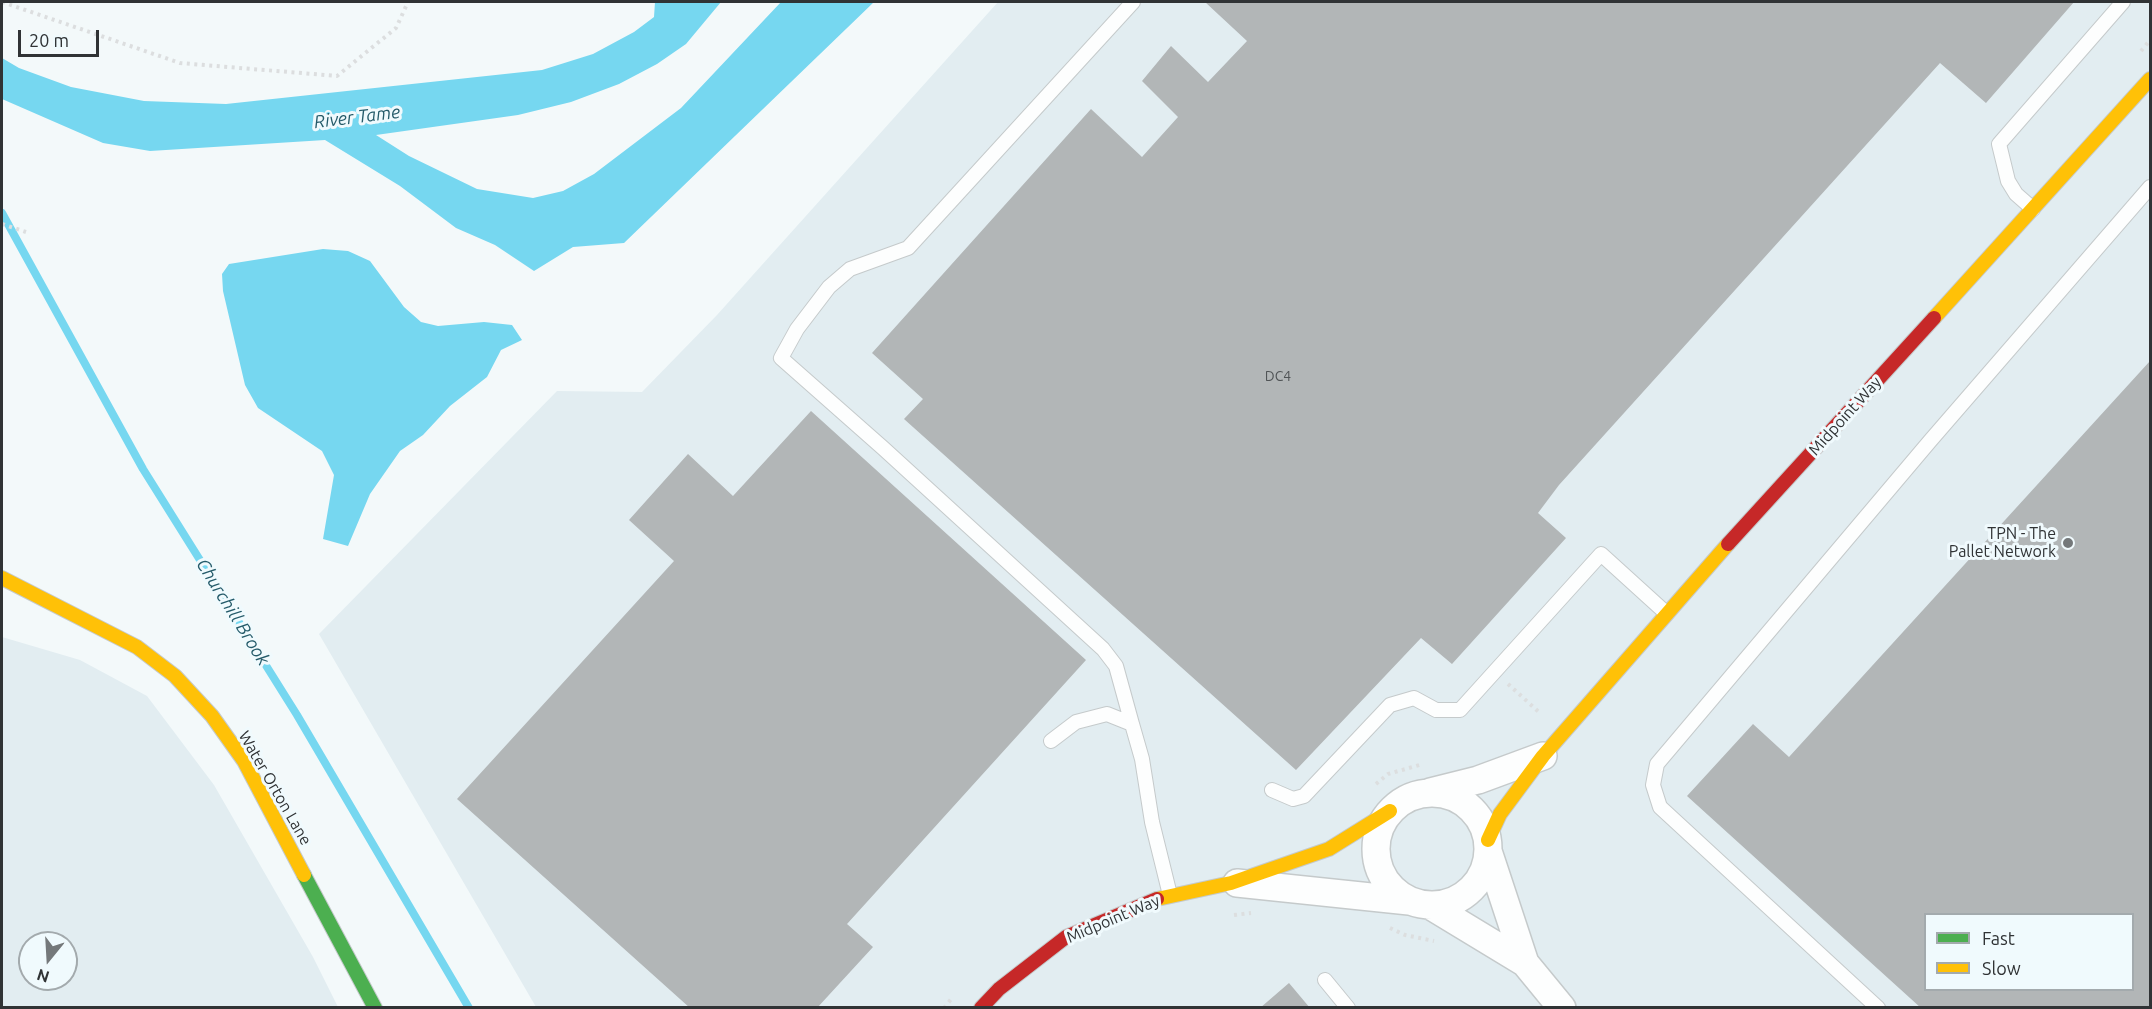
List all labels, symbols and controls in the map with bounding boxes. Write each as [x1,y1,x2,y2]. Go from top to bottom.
scale bar [21,18,102,56]
text: 20 m [29,30,69,50]
water label: River Tame [313,101,401,133]
house number: DC4 [1265,368,1291,384]
street label: Midpoint Way [1805,373,1885,459]
place label: TPN - The Pallet Network [1949,524,2056,562]
marker: TPN - The Pallet Network [2061,536,2075,550]
water label: Churchill Brook [192,555,274,669]
street label: Water Orton Lane [234,727,316,849]
street label: Midpoint Way [1064,891,1162,947]
legend [1924,913,2134,991]
text: Fast [1982,928,2015,948]
north arrow [18,931,78,991]
text: Slow [1982,958,2021,978]
text: N [35,966,52,987]

